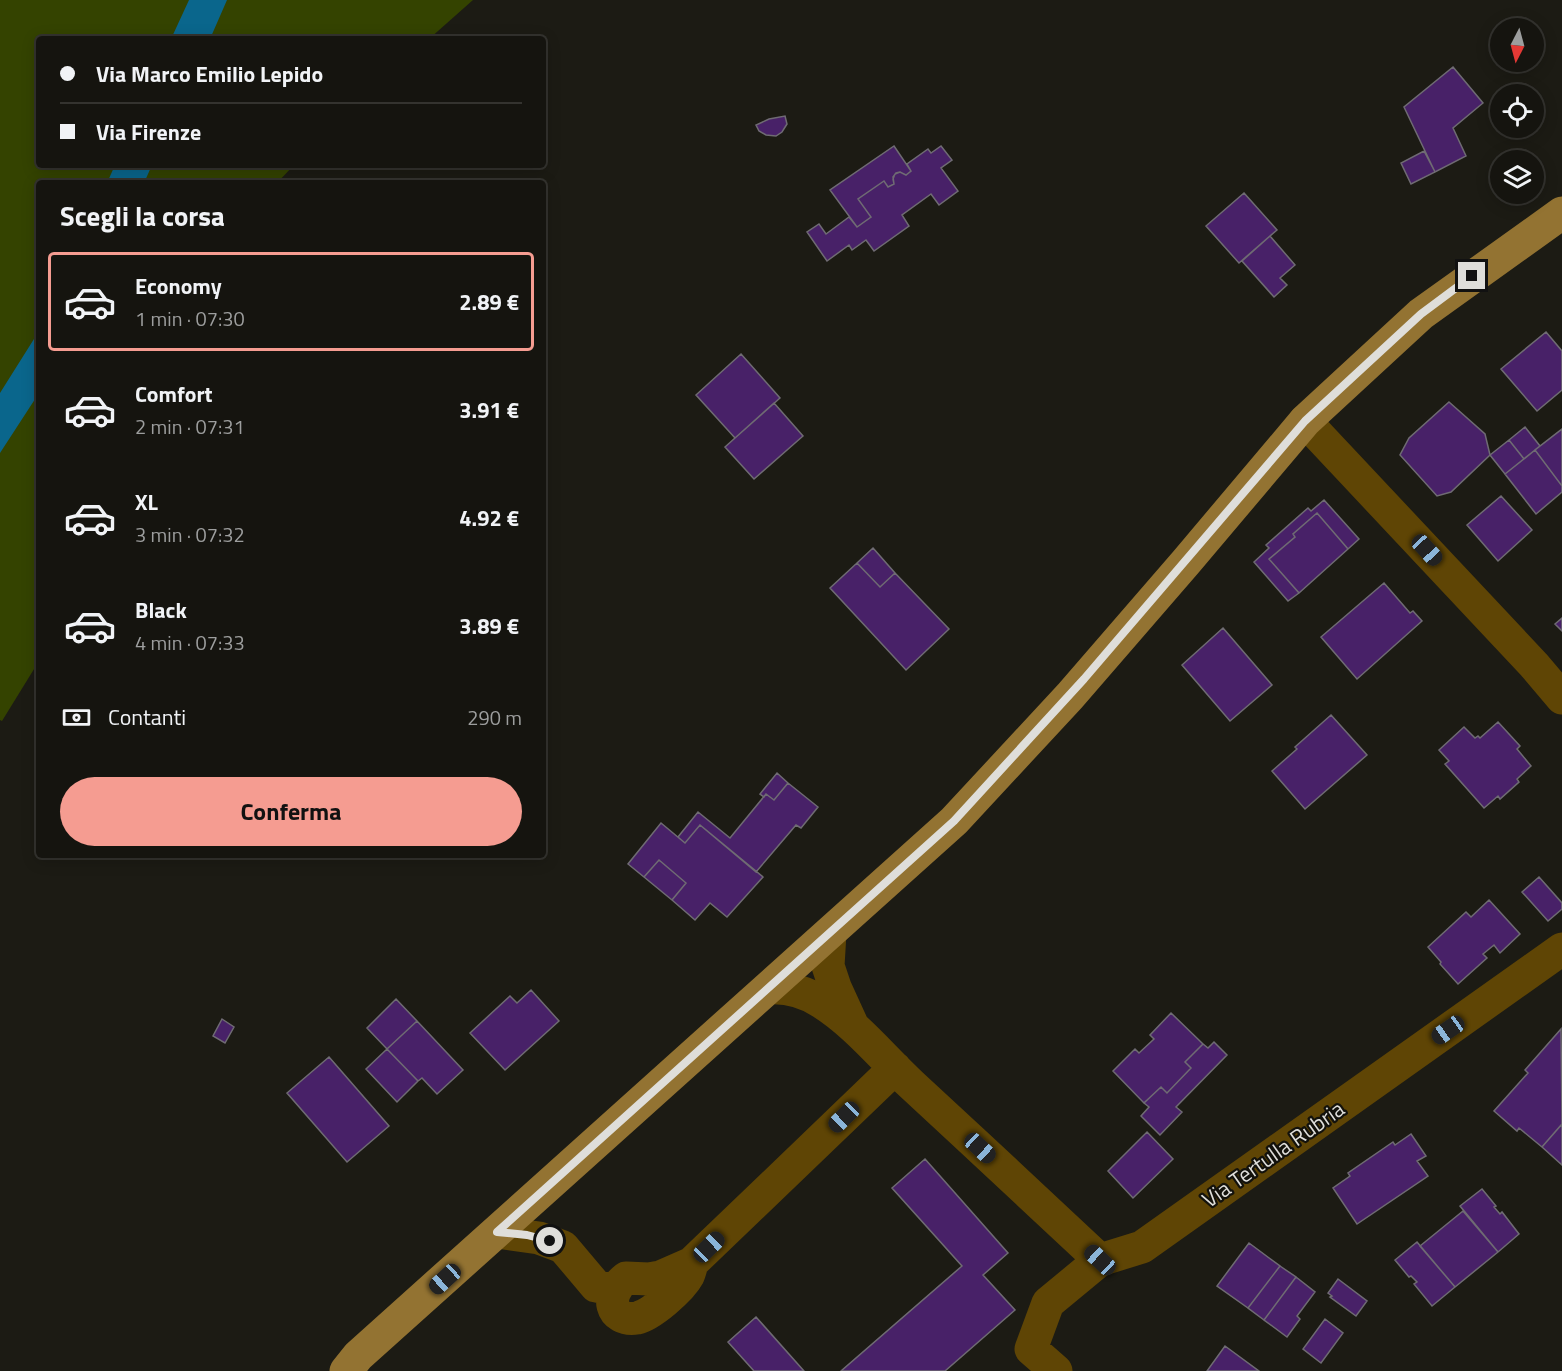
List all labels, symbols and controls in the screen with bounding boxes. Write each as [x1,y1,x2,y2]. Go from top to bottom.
north arrow [1490,18,1544,72]
map controls [1490,18,1544,204]
text: Via Marco Emilio Lepido [96,57,323,91]
button: locate [1490,84,1544,138]
text: Via Firenze [96,115,201,149]
button: layers [1490,150,1544,204]
text: Scegli la corsa [60,195,225,236]
route end [1458,262,1485,289]
text: Economy [135,269,222,303]
icon: car [63,275,117,329]
text: 2.89 € [459,285,519,319]
text: 1 min · 07:30 [135,303,245,334]
text: Comfort [135,377,213,411]
icon: car [63,383,117,437]
text: 3.91 € [459,393,519,427]
text: 2 min · 07:31 [135,411,245,442]
text: XL [135,485,158,519]
icon: car [63,491,117,545]
text: 4.92 € [459,501,519,535]
text: 3 min · 07:32 [135,519,245,550]
car [1408,531,1446,569]
text: Black [135,593,187,627]
icon: car [63,599,117,653]
text: 3.89 € [459,609,519,643]
text: 4 min · 07:33 [135,627,245,658]
text: Contanti [108,700,186,734]
icon: cash [60,701,93,734]
text: 290 m [467,702,522,733]
button: Conferma [60,777,522,846]
car [1428,1012,1468,1048]
street label: Via Tertulla Rubria [1195,1092,1351,1216]
car [825,1098,863,1136]
car [961,1129,999,1167]
route start [536,1227,563,1254]
car [690,1228,728,1266]
car [1081,1241,1119,1279]
car [426,1260,464,1298]

